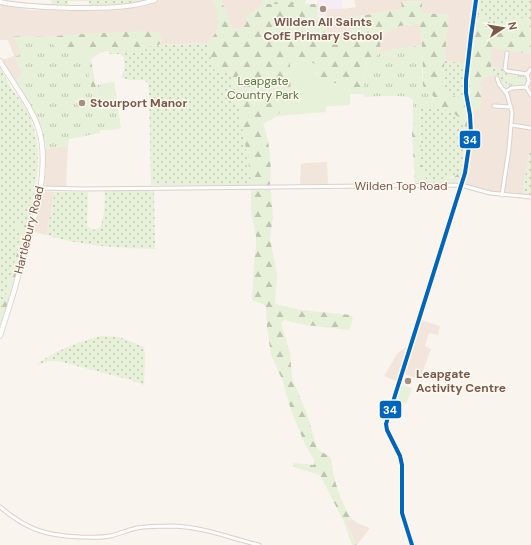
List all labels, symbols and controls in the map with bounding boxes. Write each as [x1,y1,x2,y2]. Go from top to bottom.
marker: Wilden All Saints CofE Primary School [318,4,328,14]
north arrow [483,8,523,48]
place label: Wilden All Saints CofE Primary School [263,14,383,44]
text: N [505,21,520,31]
park label: Leapgate Country Park [227,73,299,103]
place label: Stourport Manor [90,95,187,111]
marker: Stourport Manor [77,98,87,108]
line badge: 34 [459,130,481,149]
text: 34 [463,133,477,147]
street label: Wilden Top Road [354,178,448,194]
street label: Hartlebury Road [10,184,48,276]
place label: Leapgate Activity Centre [416,366,506,396]
marker: Leapgate Activity Centre [403,376,413,386]
line badge: 34 [379,400,402,419]
text: 34 [383,403,397,417]

